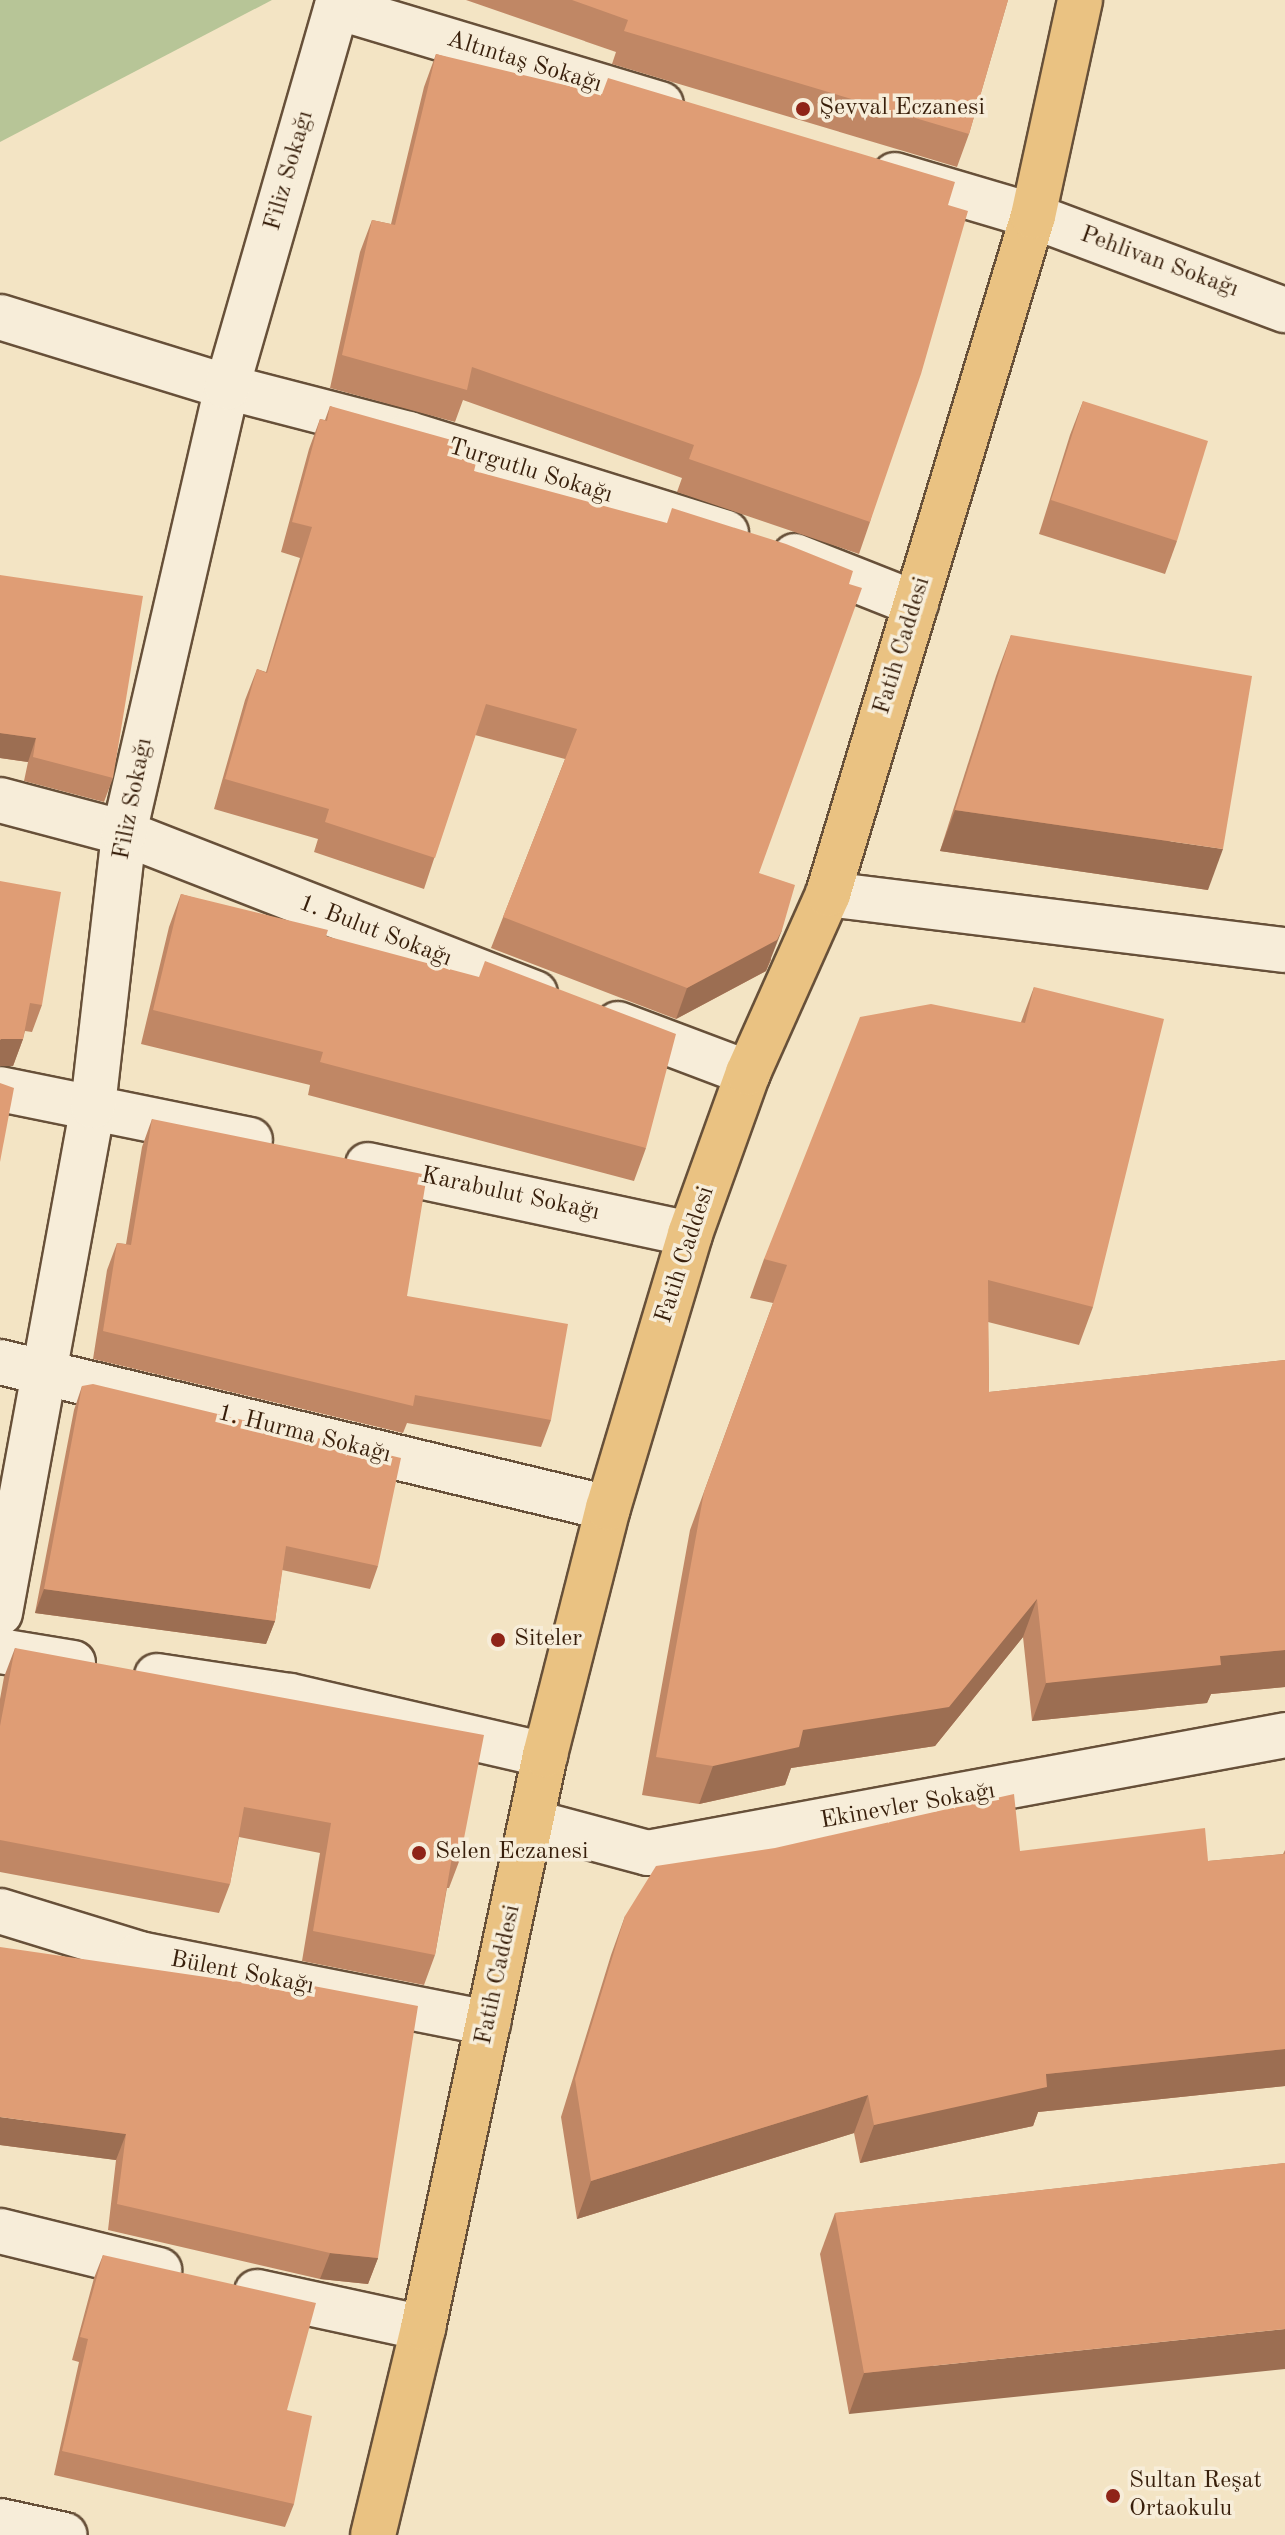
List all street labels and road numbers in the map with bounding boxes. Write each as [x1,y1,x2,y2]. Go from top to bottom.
street label: Altıntaş Sokağı [443,26,605,100]
street label: Filiz Sokağı [259,108,321,234]
street label: Pehlivan Sokağı [1076,221,1242,305]
street label: Turgutlu Sokağı [444,433,616,511]
street label: Fatih Caddesi [868,574,938,718]
street label: Filiz Sokağı [108,736,160,862]
street label: 1. Bulut Sokağı [294,890,456,974]
street label: Karabulut Sokağı [418,1162,602,1228]
street label: Fatih Caddesi [650,1183,722,1327]
street label: 1. Hurma Sokağı [215,1400,393,1470]
street label: Ekinevler Sokağı [818,1777,998,1837]
street label: Fatih Caddesi [470,1902,528,2048]
street label: Bülent Sokağı [168,1946,316,2002]

